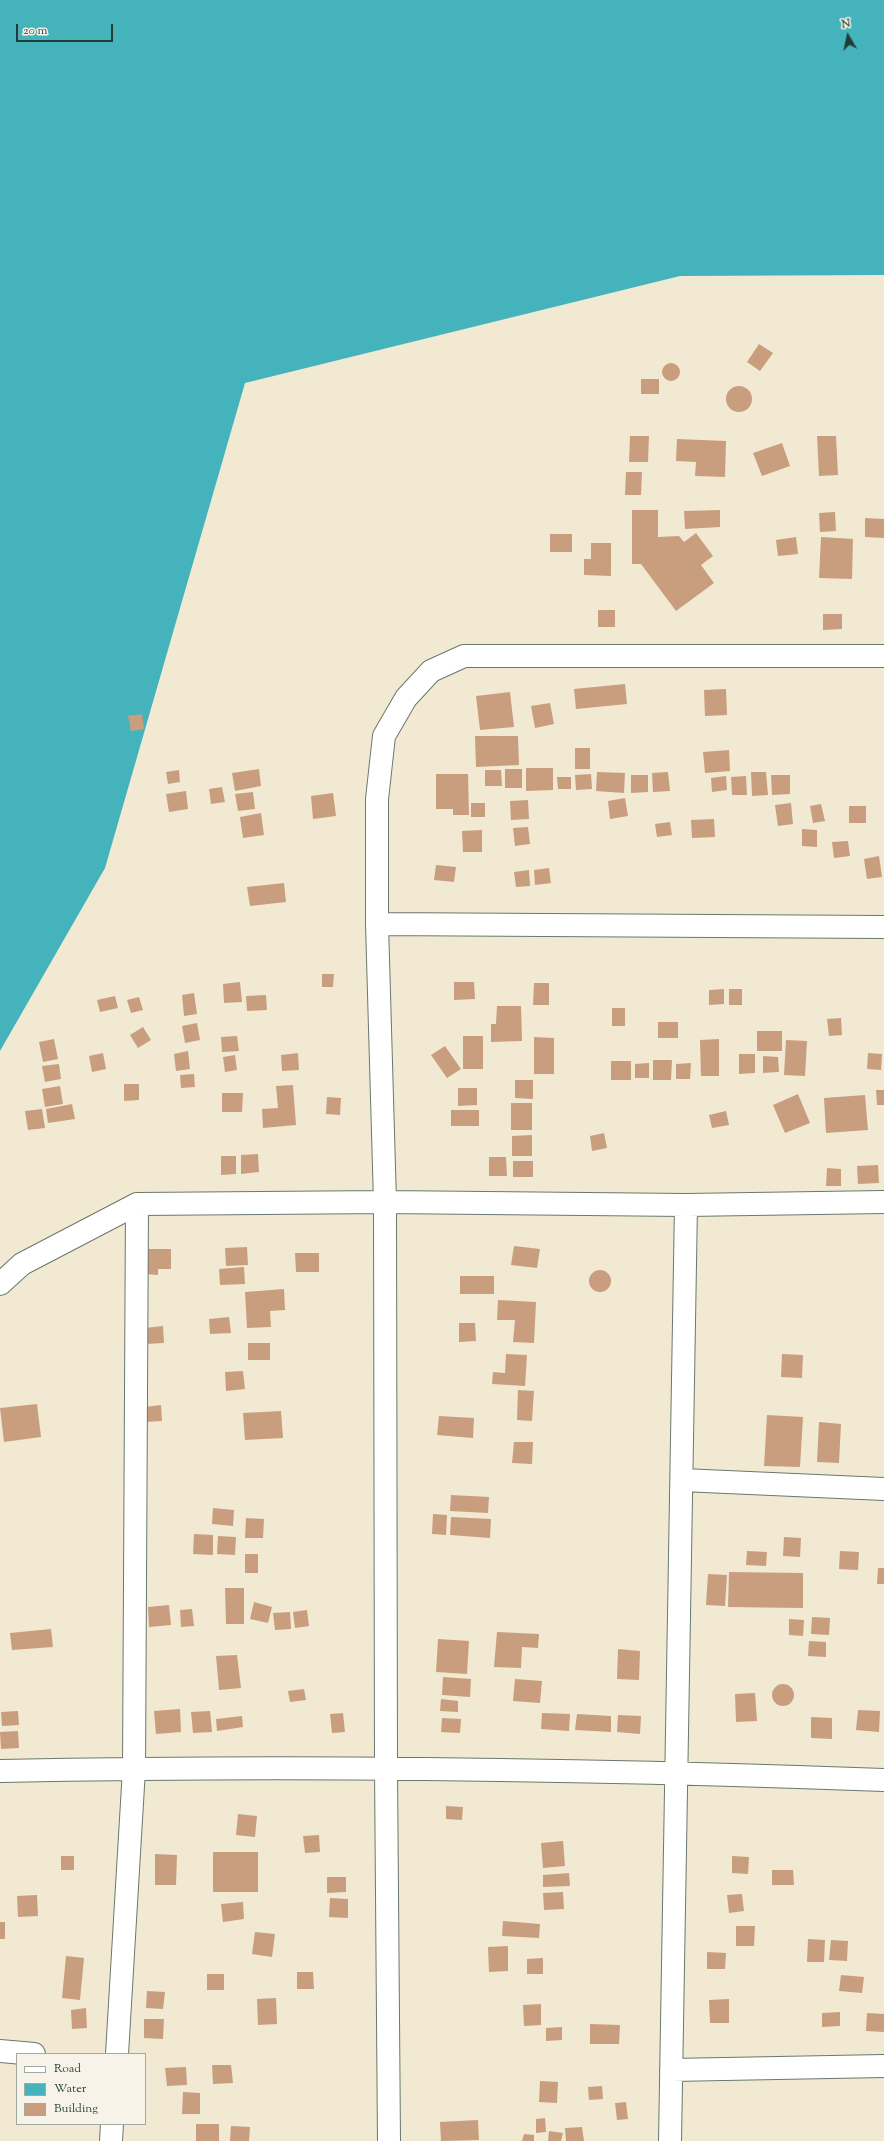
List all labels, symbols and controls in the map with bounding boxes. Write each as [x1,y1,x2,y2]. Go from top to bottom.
scale bar [18,16,115,42]
north arrow [828,16,868,56]
text: N [841,16,852,33]
text: 20 m [23,22,47,40]
legend [16,2053,146,2125]
text: Road [54,2060,81,2078]
text: Water [54,2080,86,2098]
text: Building [54,2100,98,2118]

